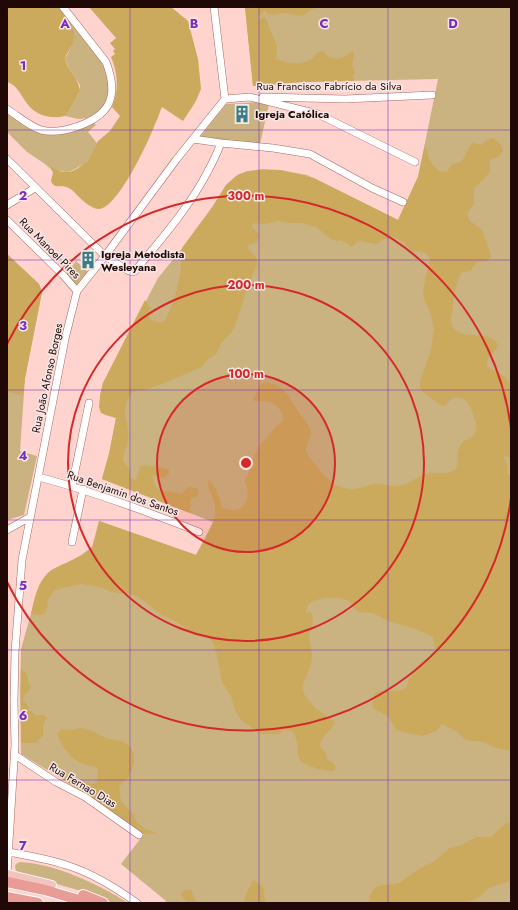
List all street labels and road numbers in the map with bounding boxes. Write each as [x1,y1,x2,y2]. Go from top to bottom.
street label: Rua Francisco Fabrício da Silva [257,78,401,94]
street label: Rua Manoel Pires [16,214,85,283]
street label: Rua João Afonso Borges [28,321,67,434]
street label: Rua Benjamin dos Santos [65,466,181,520]
street label: Rua Fernao Dias [46,759,120,812]

